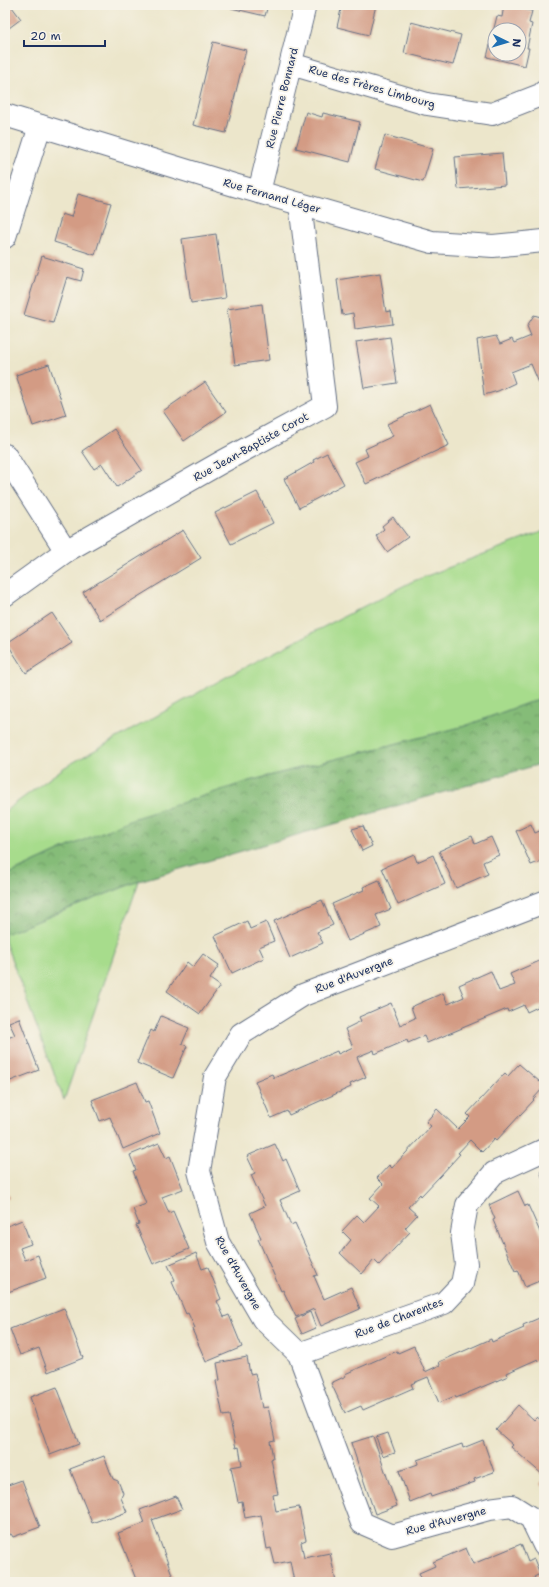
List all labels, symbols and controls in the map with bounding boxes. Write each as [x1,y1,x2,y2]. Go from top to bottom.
scale bar [24,22,105,48]
north arrow [487,22,527,62]
text: 20 m [30,28,61,44]
text: N [509,38,524,48]
street label: Rue Pierre Bonnard [262,46,302,150]
street label: Rue des Frères Limbourg [307,62,437,112]
street label: Rue Fernand Léger [221,175,323,217]
street label: Rue Jean-Baptiste Corot [191,409,312,485]
street label: Rue d'Auvergne [313,953,395,997]
street label: Rue d'Auvergne [211,1233,265,1313]
street label: Rue de Charentes [353,1294,445,1342]
street label: Rue d'Auvergne [404,1503,488,1539]

